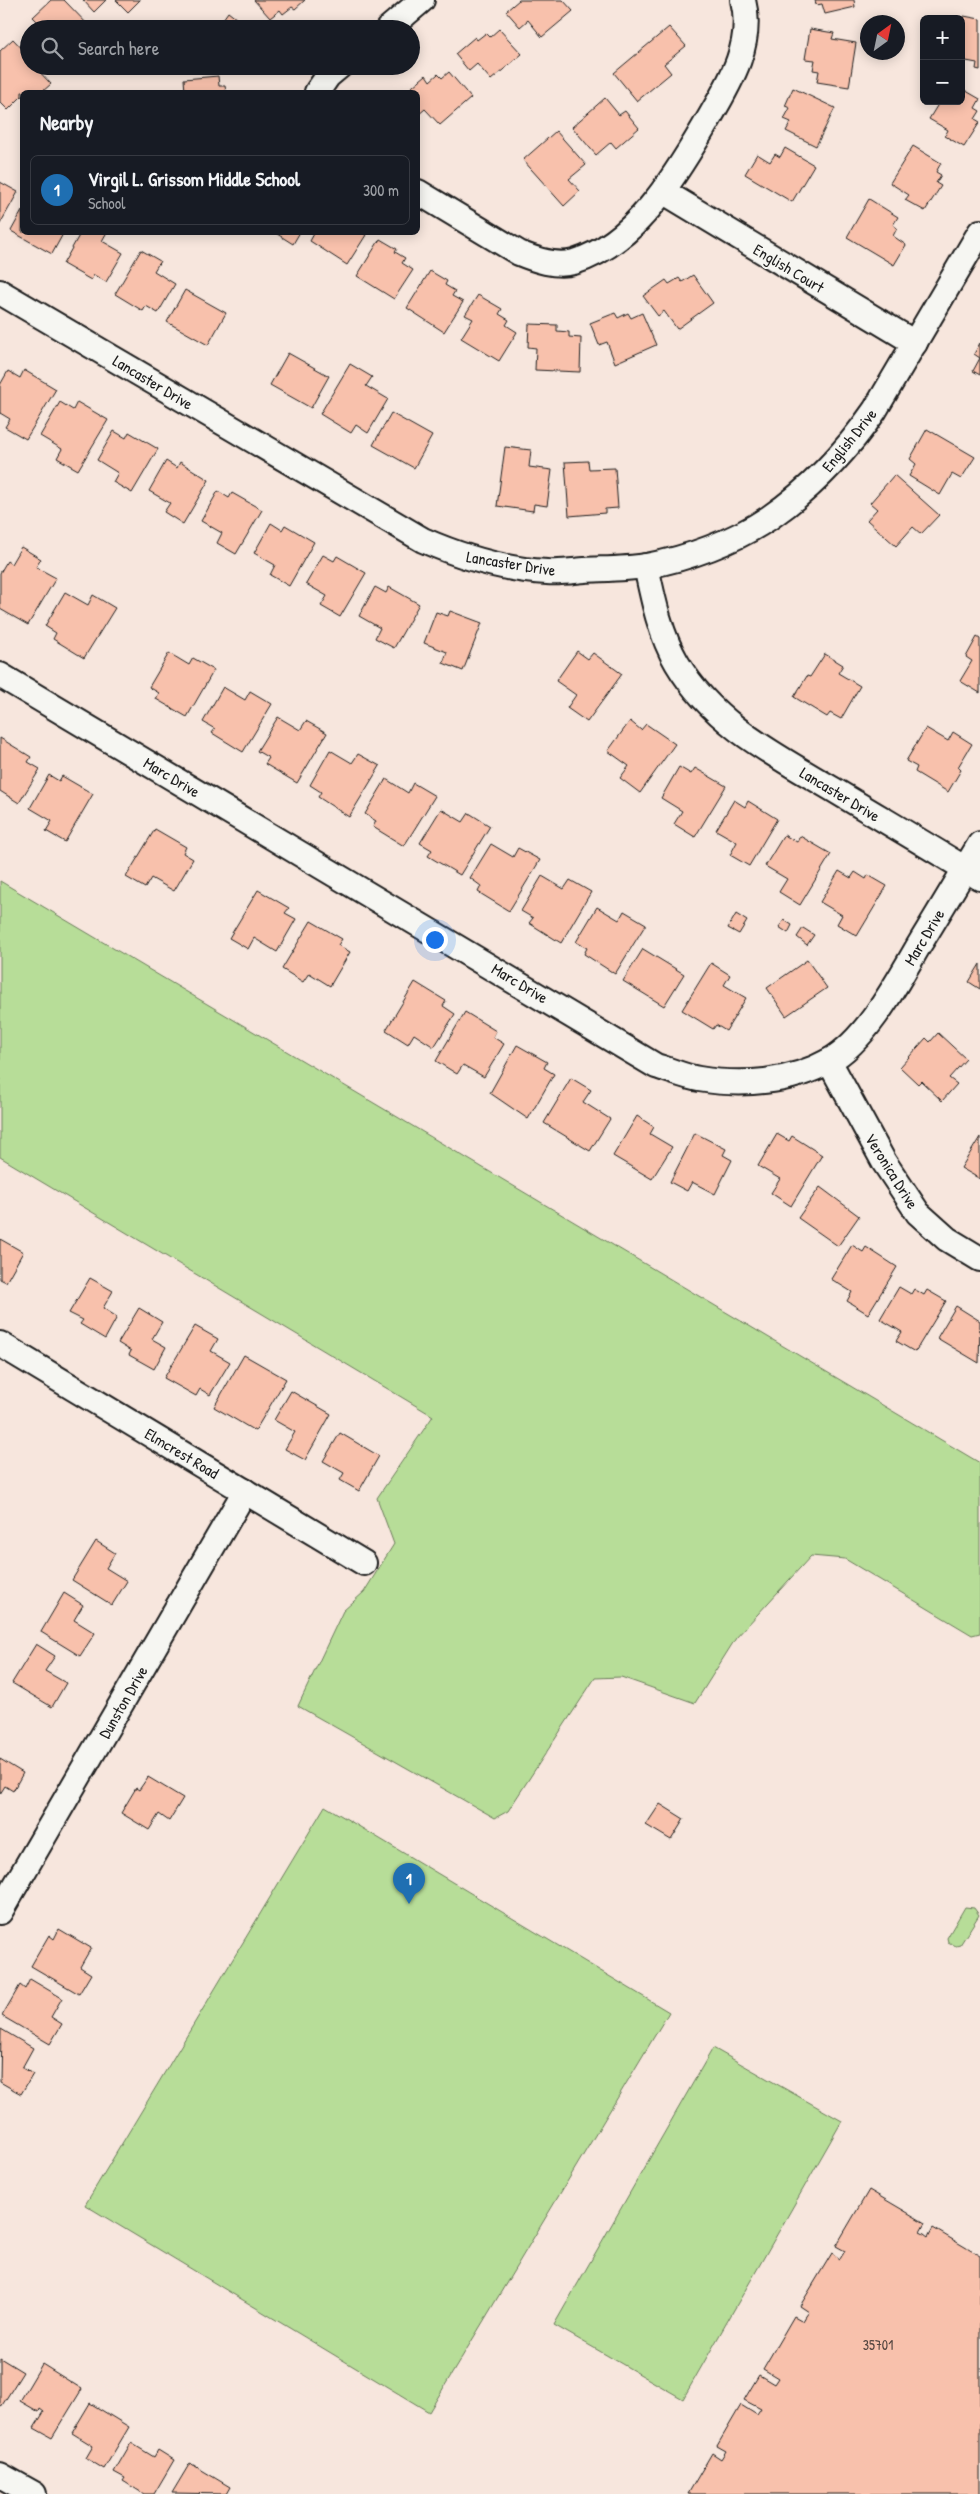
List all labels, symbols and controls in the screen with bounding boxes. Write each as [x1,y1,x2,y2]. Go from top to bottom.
north arrow [860,15,905,60]
map controls [920,15,965,105]
button: + [920,15,965,60]
search box [20,20,420,75]
icon: search [38,34,66,62]
text: Search here [78,35,159,61]
button: − [920,60,965,105]
text: Nearby [40,108,93,137]
text: Virgil L. Grissom Middle School [88,166,300,192]
text: 1 [54,179,60,201]
text: 300 m [363,179,399,201]
text: School [88,192,125,214]
street label: English Court [749,238,829,298]
street label: Lancaster Drive [109,349,198,415]
street label: English Drive [817,403,882,476]
street label: Lancaster Drive [465,545,558,581]
street label: Marc Drive [140,752,205,803]
street label: Lancaster Drive [796,761,885,827]
street label: Marc Drive [899,904,950,969]
your location [422,927,448,953]
street label: Marc Drive [488,958,553,1009]
street label: Veronica Drive [860,1129,924,1213]
street label: Elmcrest Road [141,1422,223,1484]
street label: Dunston Drive [93,1661,153,1742]
pin: 1 [393,1863,425,1904]
house number: 35701 [863,2335,893,2354]

